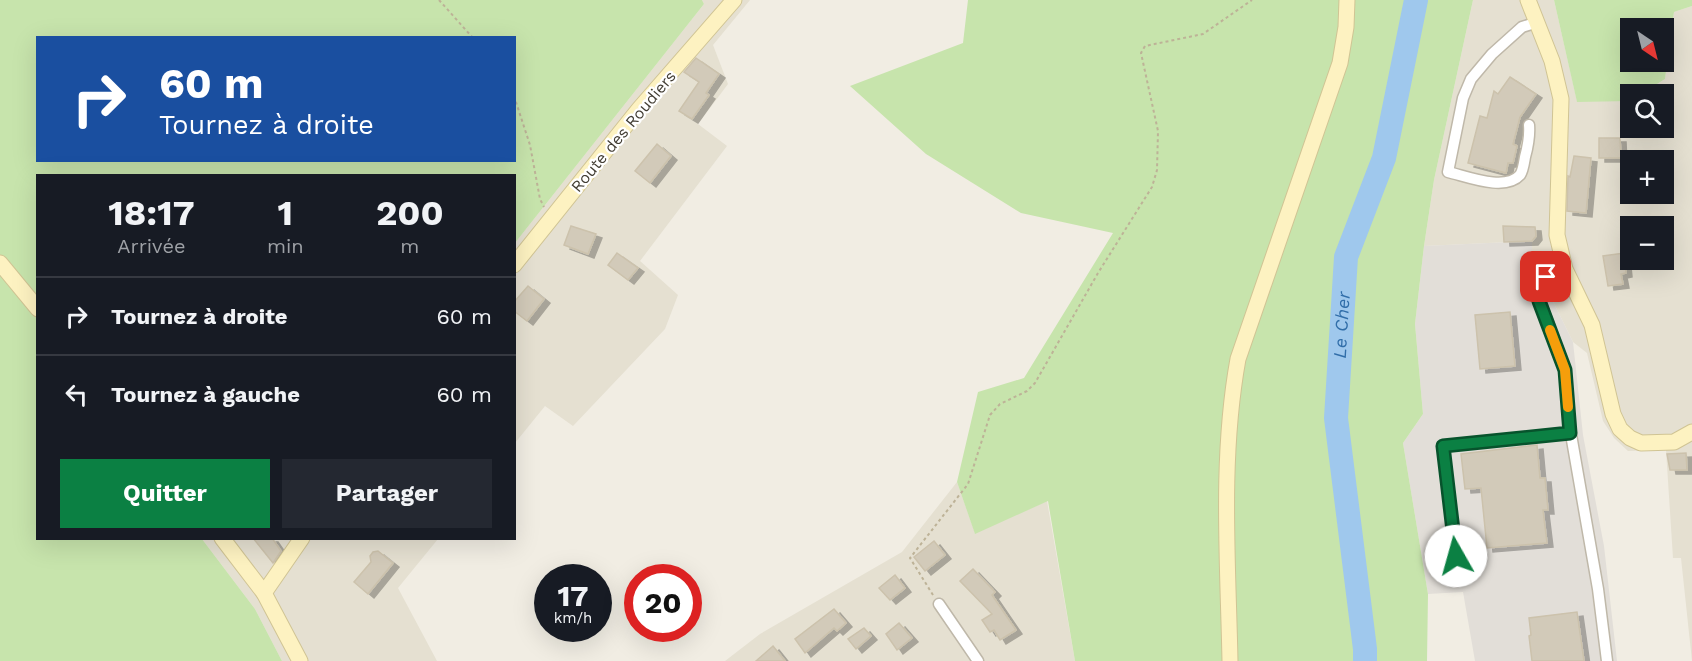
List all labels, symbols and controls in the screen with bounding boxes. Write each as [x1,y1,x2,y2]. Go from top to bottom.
north arrow [1620,18,1674,72]
map controls [1620,18,1674,270]
text: 60 m [159,59,263,108]
icon: right [60,60,138,138]
street label: Route des Roudiers [567,67,680,196]
button: search [1620,84,1674,138]
text: Tournez à droite [159,109,374,141]
button: + [1620,150,1674,204]
text: 18:17 [108,192,195,234]
text: 1 [277,192,293,234]
text: 200 [376,192,444,234]
button: − [1620,216,1674,270]
text: Arrivée [117,234,186,258]
text: min [267,234,304,258]
text: m [400,234,419,258]
pin [1520,251,1571,302]
icon: arrive [1529,260,1562,293]
water label: Le Cher [1329,290,1354,359]
icon: right [60,300,93,333]
text: Tournez à droite [111,304,288,329]
text: 60 m [436,304,492,329]
icon: left [60,378,93,411]
text: Tournez à gauche [111,382,300,407]
text: 60 m [436,382,492,407]
button: Quitter [60,459,270,528]
button: Partager [282,459,492,528]
position arrow [1424,524,1488,588]
speed limit sign: 20 [624,564,702,642]
text: 17 [557,578,589,613]
text: km/h [554,609,592,627]

